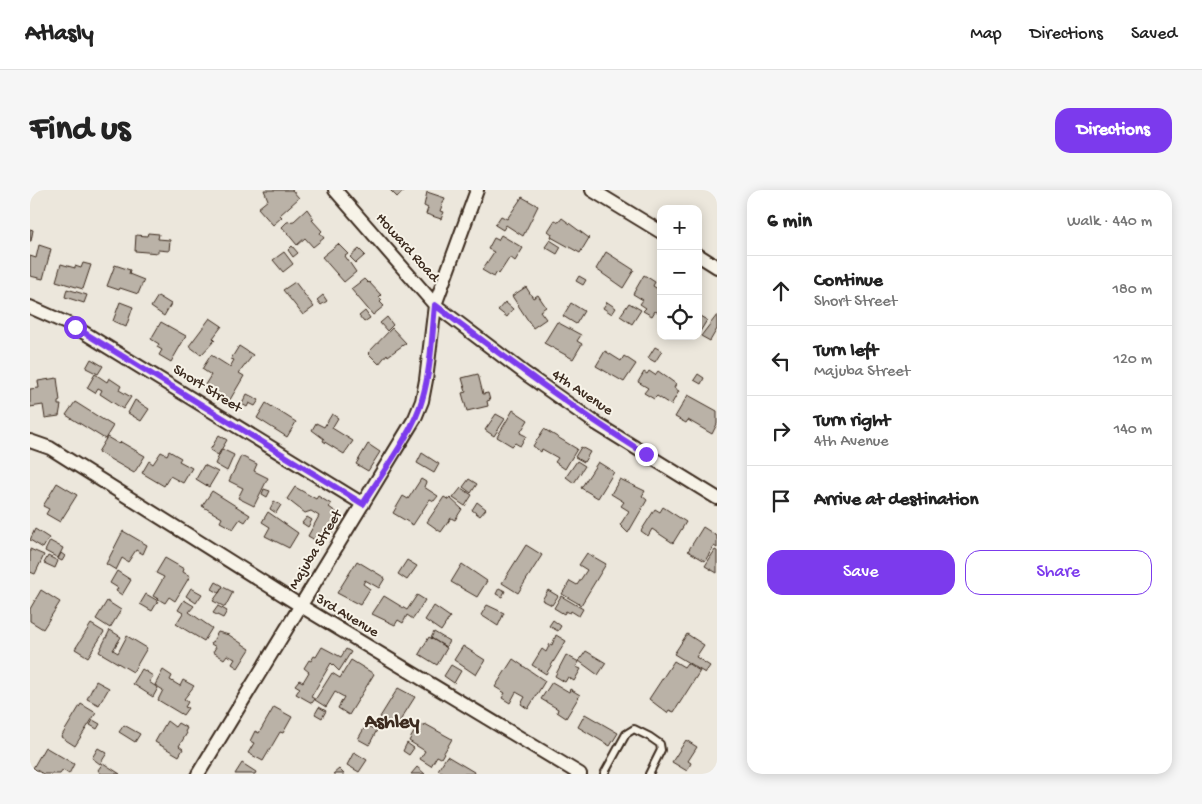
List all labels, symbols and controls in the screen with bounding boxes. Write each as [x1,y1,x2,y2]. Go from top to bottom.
text: Atlasly [25,20,94,49]
text: Map [970,24,1002,45]
text: Directions [1030,24,1103,45]
text: Saved [1131,24,1177,45]
button: Directions [1055,108,1172,153]
text: Find us [30,110,130,151]
map controls [657,205,702,340]
button: + [657,205,702,250]
street label: Howard Road [371,210,444,287]
text: 6 min [767,210,812,235]
text: Walk · 440 m [1067,213,1152,232]
button: − [657,250,702,295]
text: Continue [814,270,883,293]
icon: ahead [767,277,795,305]
text: 180 m [1113,281,1152,300]
text: Short Street [814,293,897,312]
button: locate [657,295,702,340]
route start [64,316,87,339]
text: Turn left [814,340,878,363]
icon: left [767,347,795,375]
text: 120 m [1113,351,1152,370]
street label: Short Street [169,361,246,418]
text: Majuba Street [814,363,910,382]
street label: 4th Avenue [548,366,616,420]
text: Turn right [814,410,890,433]
icon: right [767,417,795,445]
text: 140 m [1114,421,1152,440]
text: 4th Avenue [814,433,889,452]
route end [635,443,658,466]
icon: arrive [767,487,795,515]
text: Arrive at destination [814,489,978,512]
street label: Majuba Street [285,505,348,593]
button: Save [767,550,955,595]
button: Share [965,550,1152,595]
street label: 3rd Avenue [311,590,382,642]
district label: Ashley [364,712,419,735]

